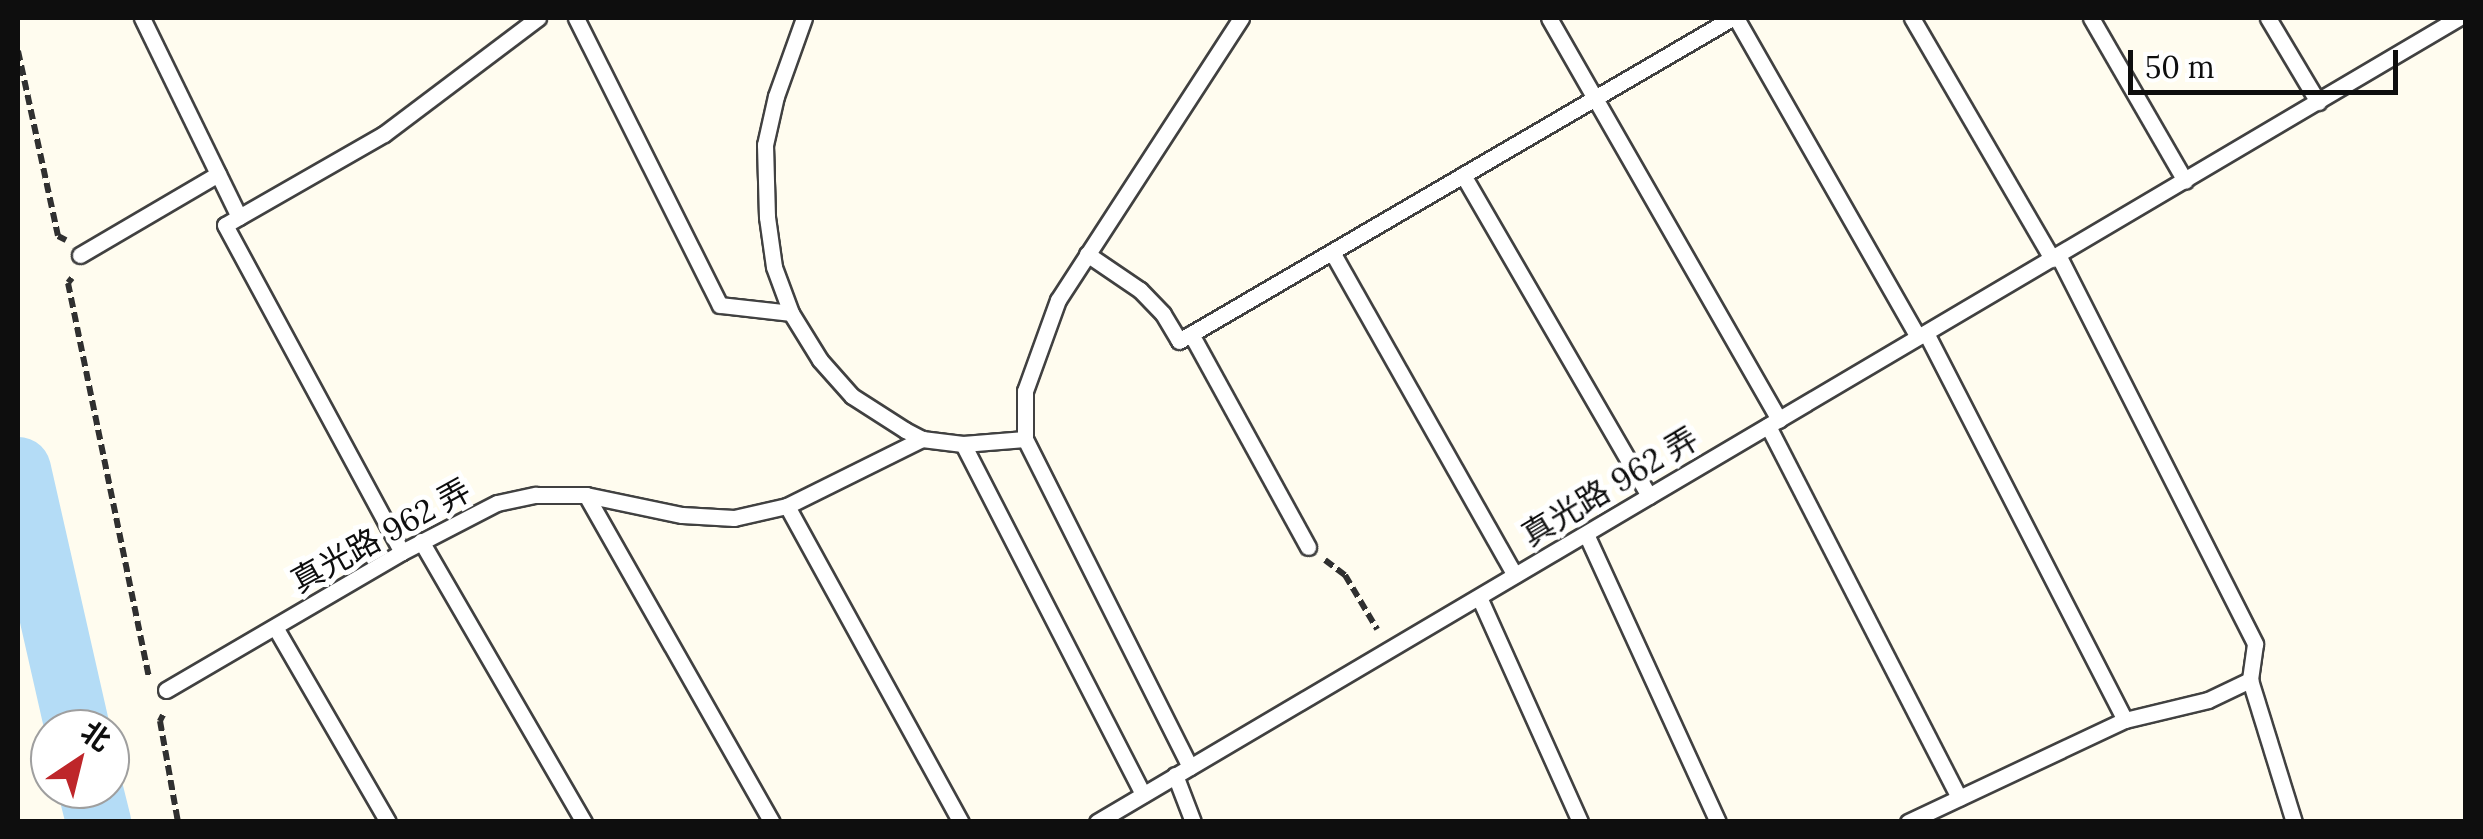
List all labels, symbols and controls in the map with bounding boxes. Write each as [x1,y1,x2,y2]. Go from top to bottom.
scale bar [2133,30,2403,92]
text: 50 m [2145,48,2215,86]
street label: 真光路 962 弄 [1515,419,1705,555]
street label: 真光路 962 弄 [285,471,477,601]
north arrow [30,709,130,809]
text: 北 [74,713,118,759]

